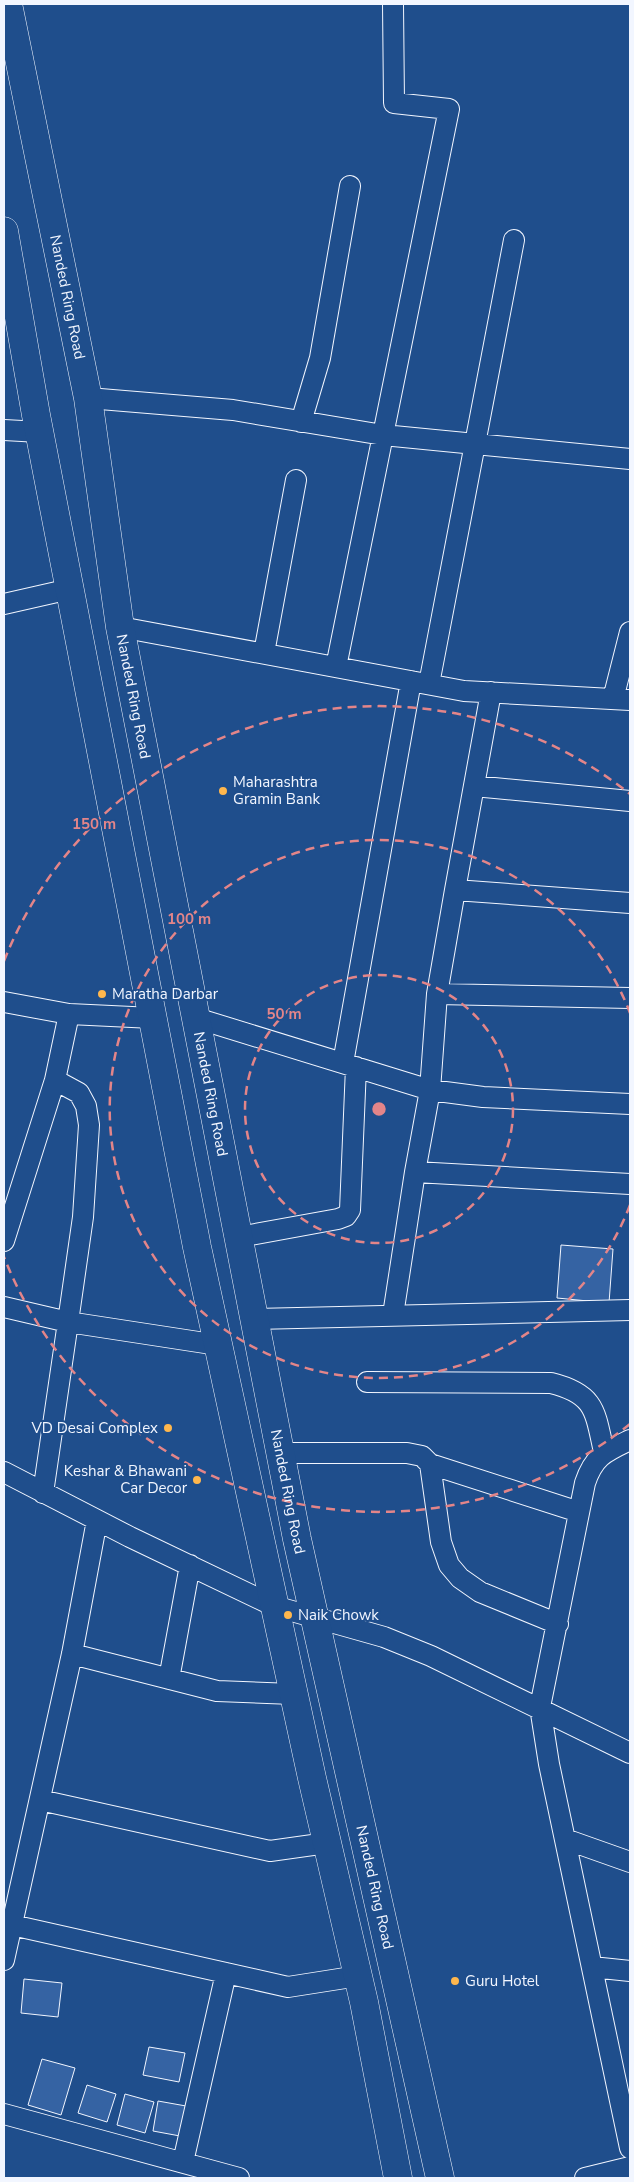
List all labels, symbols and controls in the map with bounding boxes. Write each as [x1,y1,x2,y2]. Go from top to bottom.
street label: Nanded Ring Road [45,233,90,361]
street label: Nanded Ring Road [112,632,155,760]
place label: Maharashtra Gramin Bank [233,772,320,809]
marker: Maharashtra Gramin Bank [217,785,229,797]
text: 150 m [72,814,116,834]
text: 100 m [167,909,211,929]
place label: Maratha Darbar [112,984,219,1004]
marker: Maratha Darbar [96,988,108,1000]
text: 50 m [266,1004,302,1024]
street label: Nanded Ring Road [189,1030,233,1158]
centre of rings [370,1100,388,1118]
place label: VD Desai Complex [30,1418,158,1438]
marker: VD Desai Complex [162,1422,174,1434]
street label: Nanded Ring Road [266,1428,310,1556]
place label: Keshar & Bhawani Car Decor [64,1461,188,1498]
marker: Keshar & Bhawani Car Decor [191,1474,203,1486]
place label: Naik Chowk [298,1605,379,1625]
marker: Naik Chowk [282,1609,294,1621]
street label: Nanded Ring Road [351,1823,398,1951]
place label: Guru Hotel [465,1971,540,1991]
marker: Guru Hotel [449,1975,461,1987]

